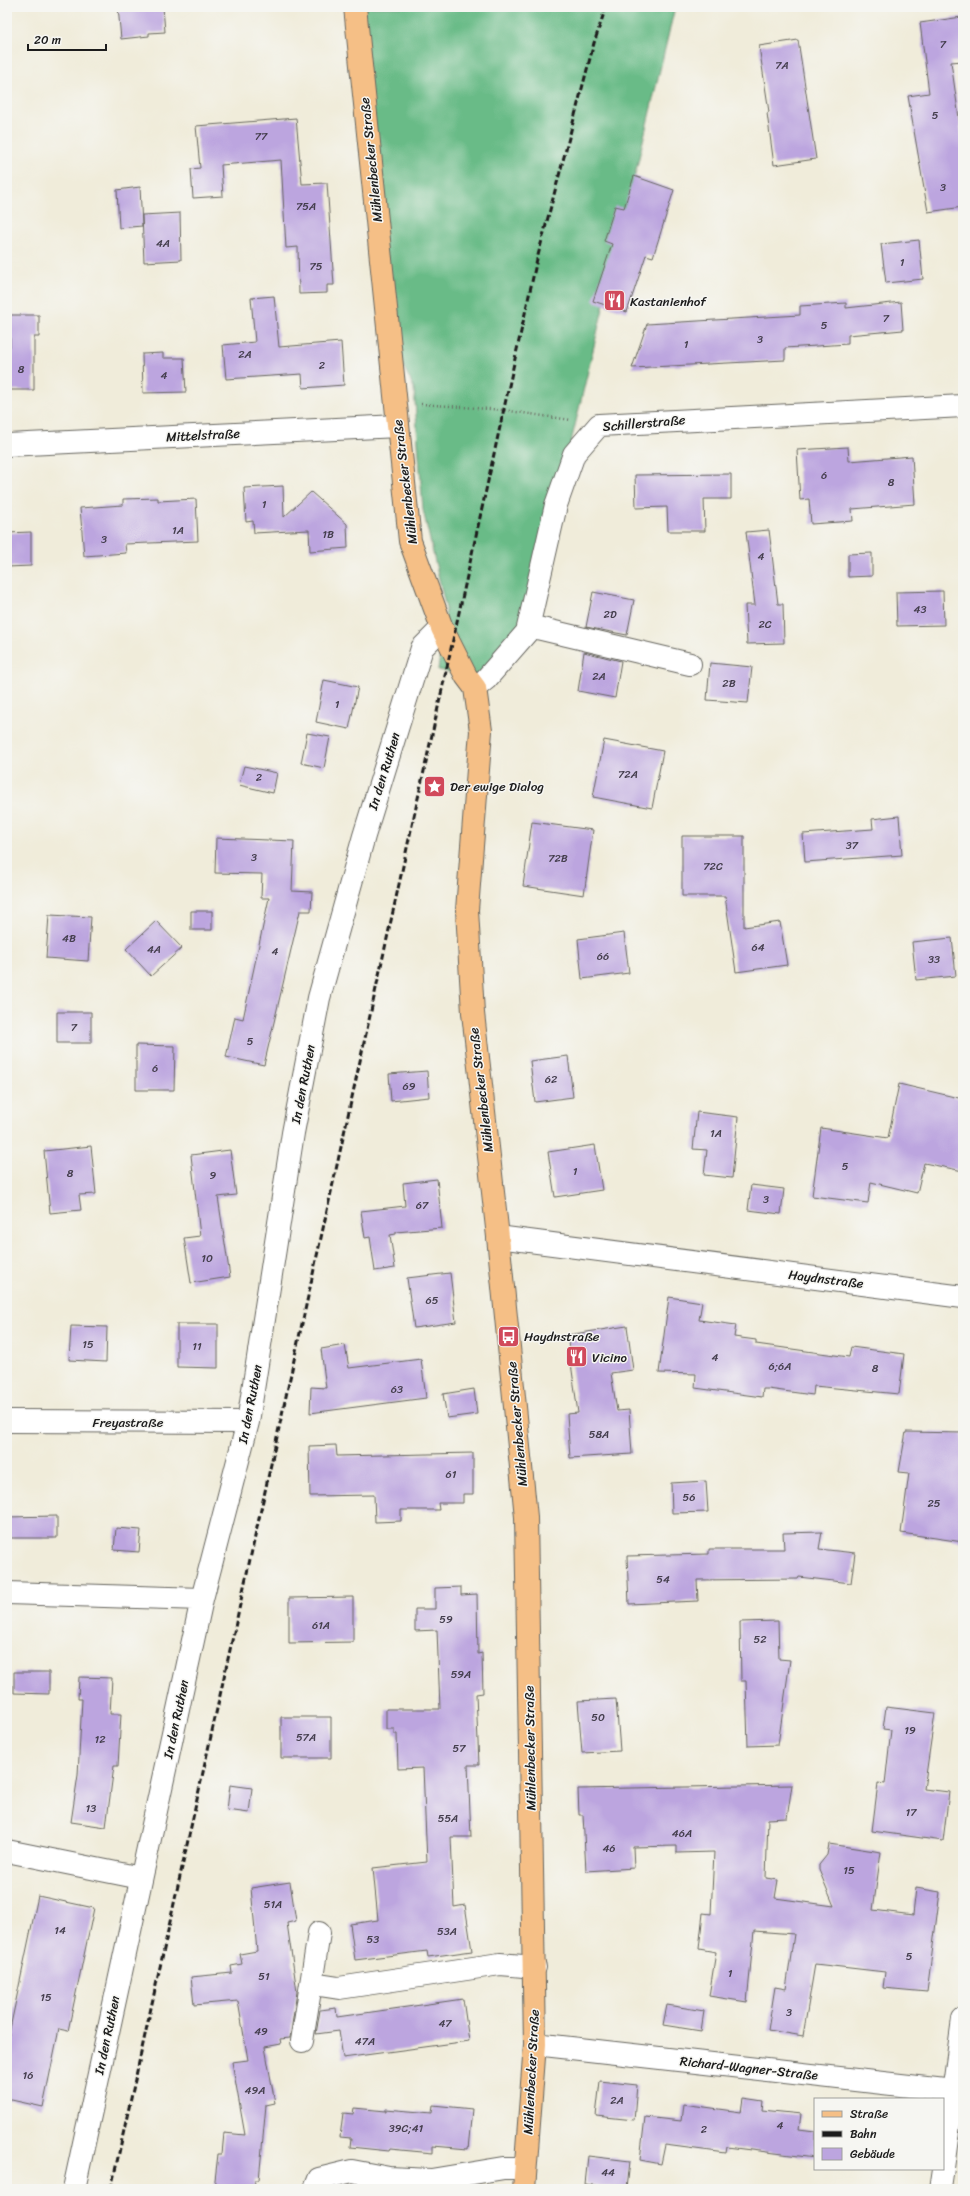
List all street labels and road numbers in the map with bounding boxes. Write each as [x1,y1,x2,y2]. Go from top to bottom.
street label: Mühlenbecker Straße [353,96,389,224]
street label: Schillerstraße [602,408,687,438]
street label: Mühlenbecker Straße [386,418,424,546]
street label: Mittelstraße [165,422,241,448]
street label: In den Ruthen [361,729,407,814]
street label: Mühlenbecker Straße [462,1026,500,1154]
street label: In den Ruthen [284,1042,322,1127]
street label: Haydnstraße [787,1263,865,1295]
street label: Mühlenbecker Straße [500,1360,534,1487]
street label: In den Ruthen [231,1362,269,1447]
street label: Freyastraße [93,1411,164,1434]
street label: In den Ruthen [156,1677,196,1762]
street label: Mühlenbecker Straße [517,1685,543,1811]
street label: In den Ruthen [87,1993,127,2078]
street label: Mühlenbecker Straße [516,2008,546,2135]
street label: Richard-Wagner-Straße [679,2049,819,2087]

